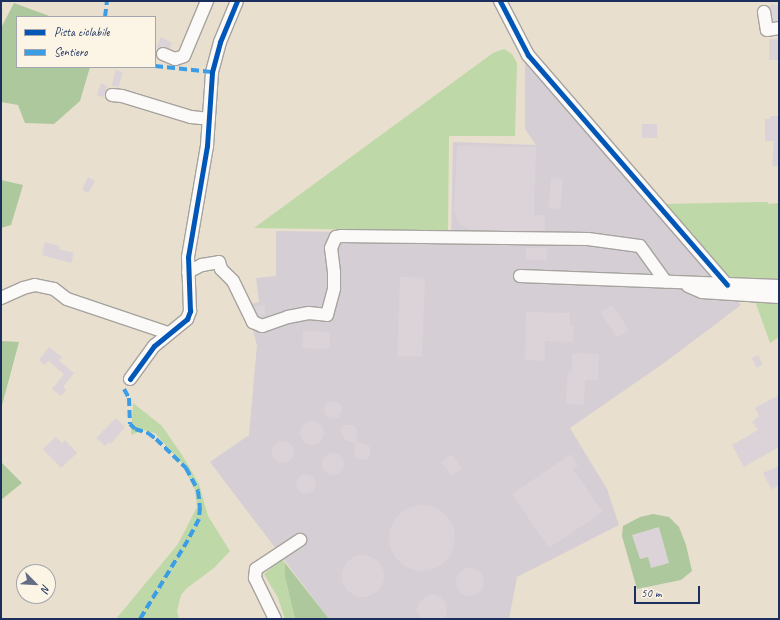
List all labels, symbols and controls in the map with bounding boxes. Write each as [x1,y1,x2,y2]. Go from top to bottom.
legend [16,16,156,68]
text: Pista ciclabile [54,24,109,40]
text: Sentiero [54,44,88,60]
north arrow [16,564,56,604]
scale bar [636,578,702,604]
text: N [38,583,54,594]
text: 50 m [641,585,661,601]

